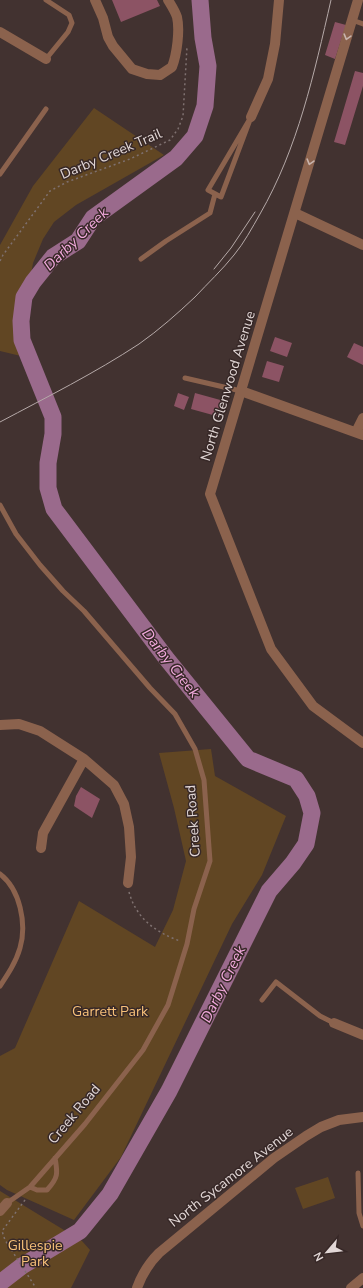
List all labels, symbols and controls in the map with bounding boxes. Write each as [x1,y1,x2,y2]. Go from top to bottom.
one-way arrow [343,34,352,41]
street label: Darby Creek Trail [57,124,165,184]
one-way arrow [306,158,315,165]
water label: Darby Creek [39,202,113,275]
street label: North Glenwood Avenue [196,309,260,463]
water label: Darby Creek [137,624,205,702]
street label: Creek Road [181,784,205,858]
water label: Darby Creek [196,942,251,1026]
park label: Garrett Park [72,1002,149,1021]
street label: Creek Road [43,1080,105,1148]
street label: North Sycamore Avenue [165,1122,297,1232]
north arrow [307,1232,347,1272]
park label: Gillespie Park [8,1236,62,1271]
text: N [310,1249,327,1264]

